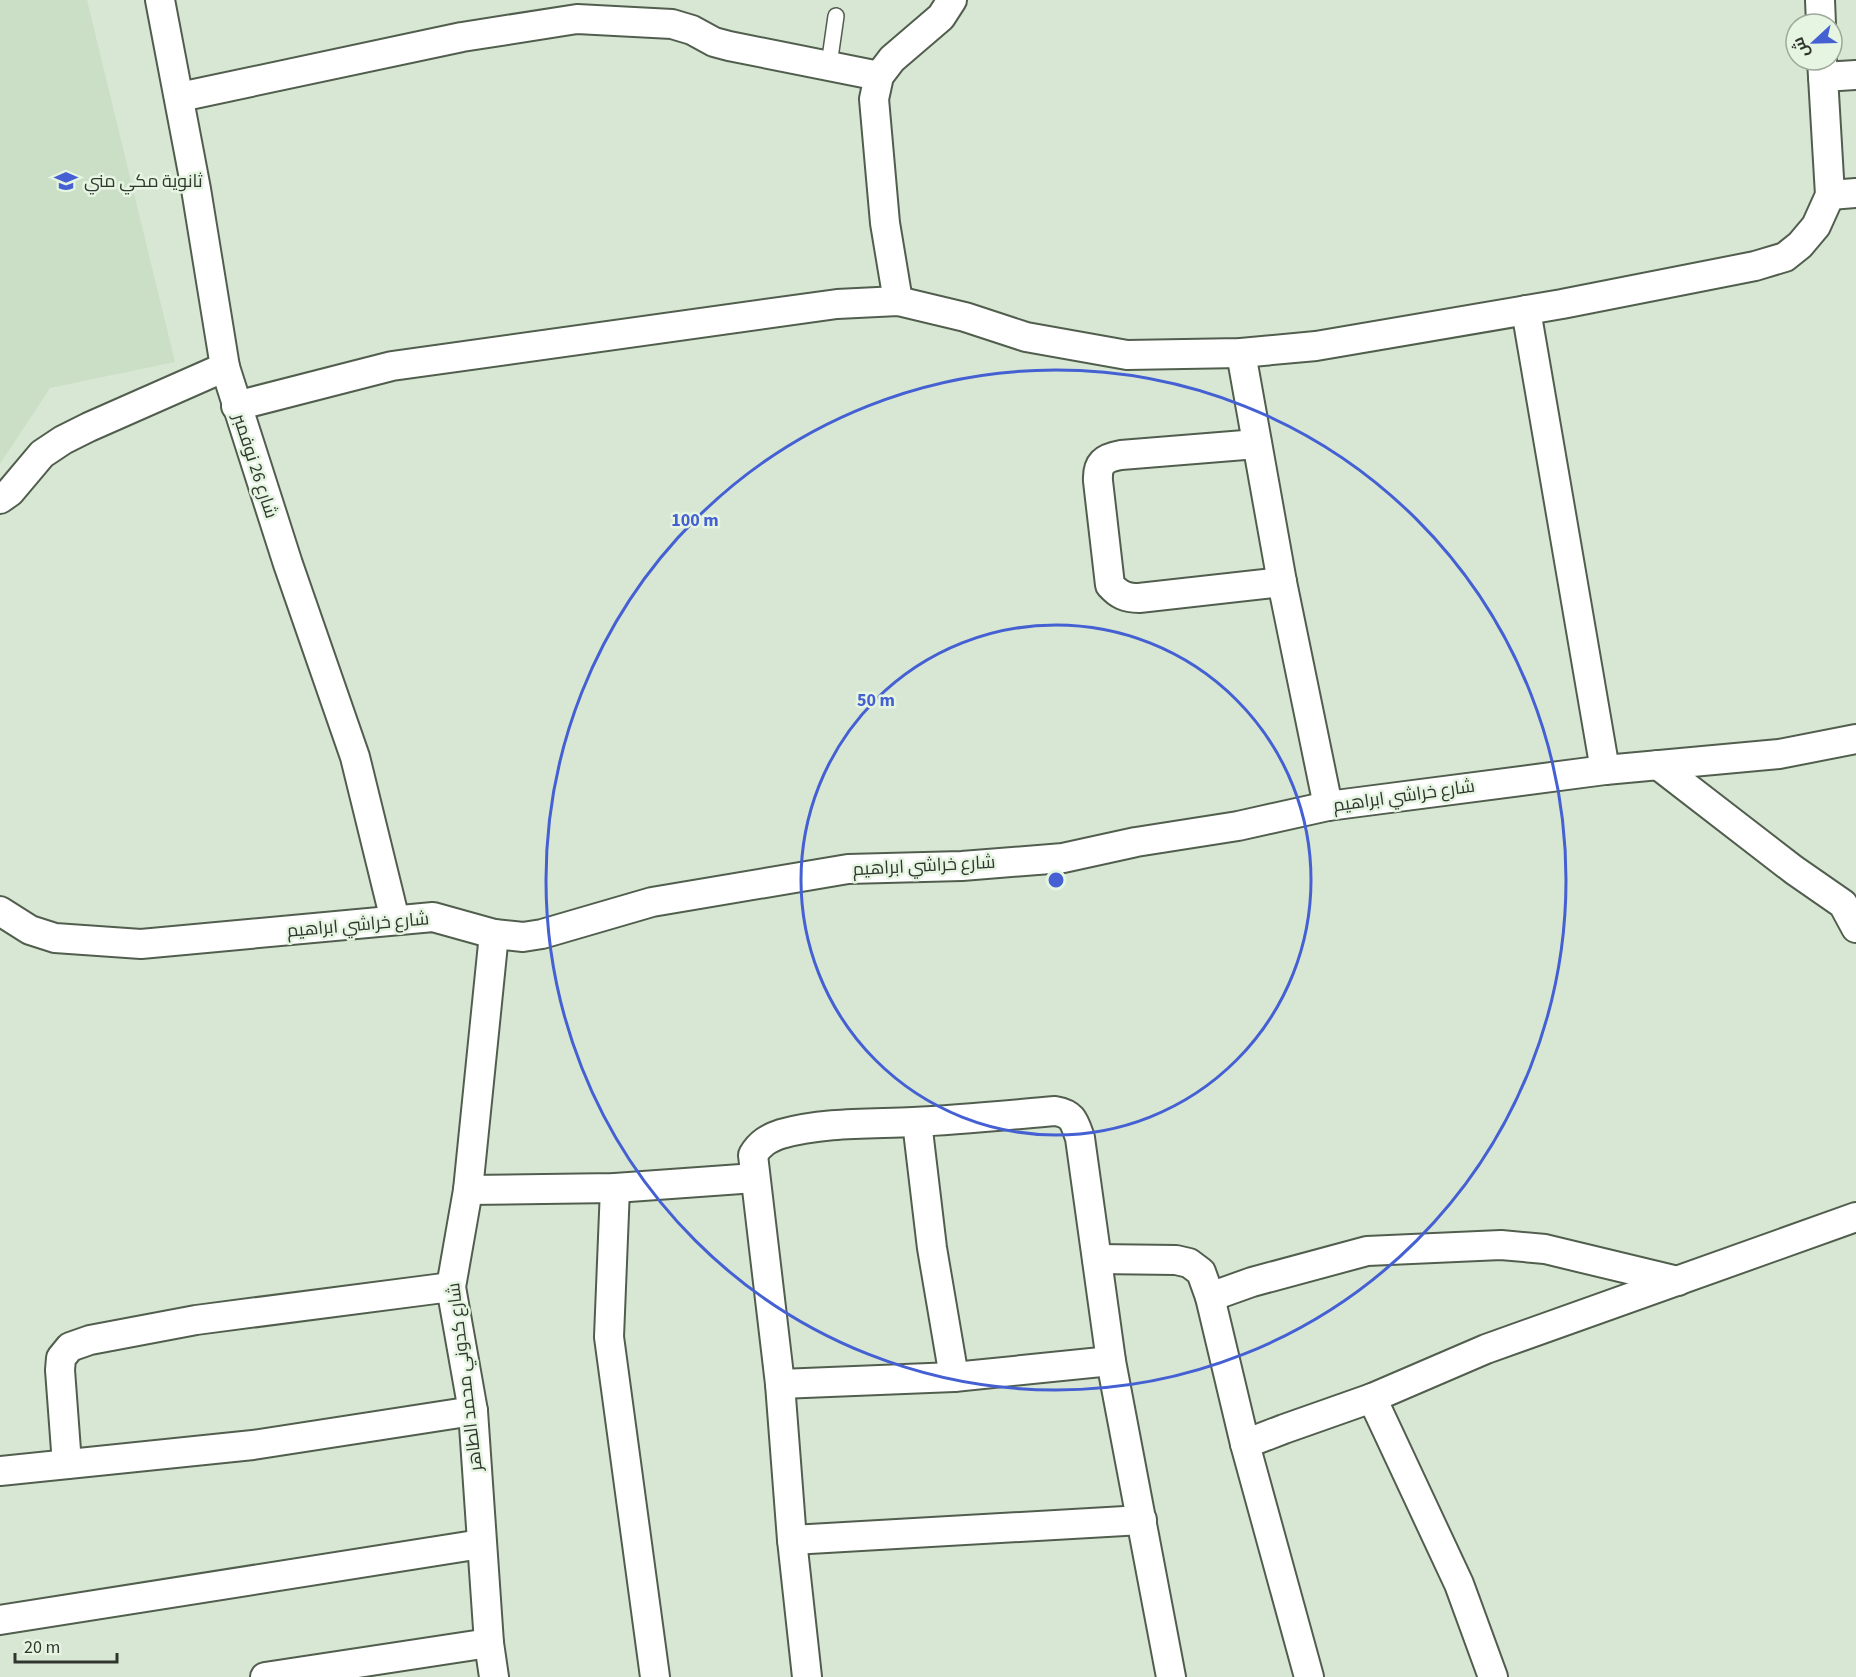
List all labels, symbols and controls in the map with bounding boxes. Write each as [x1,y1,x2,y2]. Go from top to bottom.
north arrow [1784,12,1844,72]
text: ش [1787,34,1815,61]
school or university icon: ثانوية مكي مني [53,168,79,194]
place label: ثانوية مكي مني [84,169,203,195]
street label: شارع 26 نوفمبر [226,409,284,522]
text: 100 m [671,508,719,533]
text: 50 m [857,688,895,713]
street label: شارع خراشي ابراهيم [1332,774,1476,818]
street label: شارع خراشي ابراهيم [852,850,996,882]
centre of rings [1046,870,1066,890]
street label: شارع خراشي ابراهيم [286,906,430,944]
street label: شارع كدوني محمد الطاهر [441,1281,490,1474]
scale bar [15,1626,117,1664]
text: 20 m [24,1635,60,1660]

